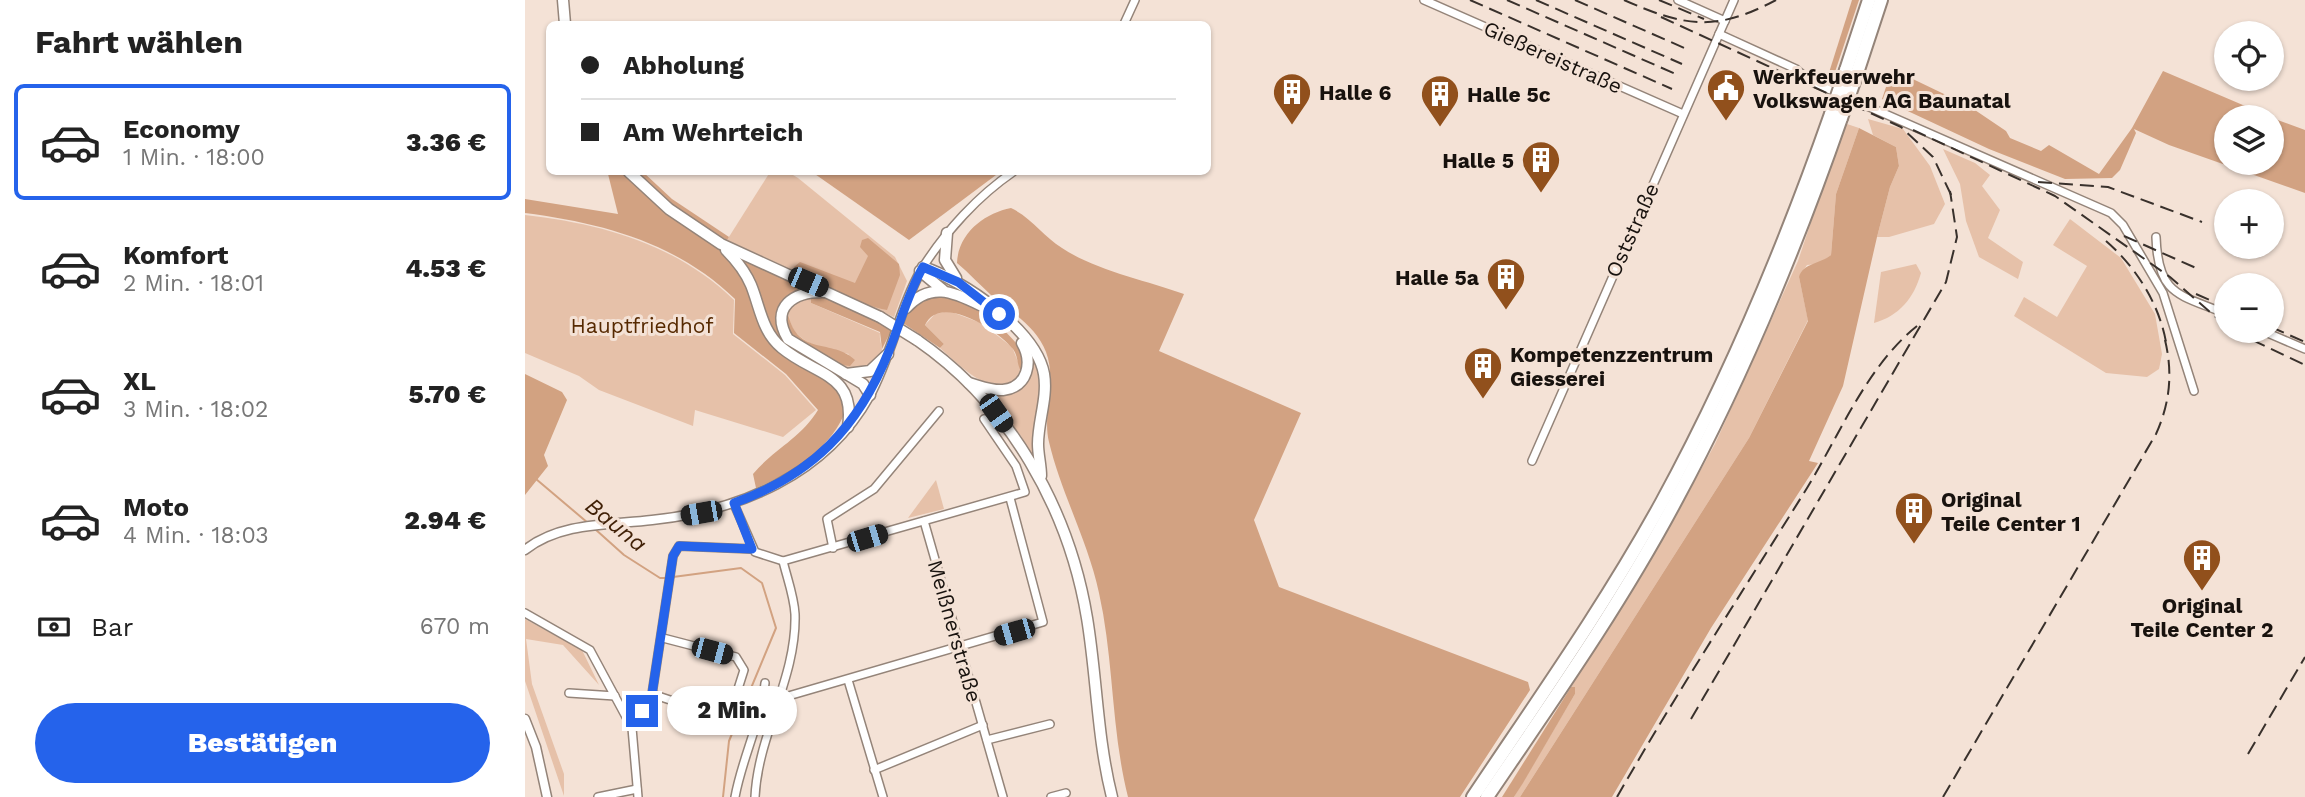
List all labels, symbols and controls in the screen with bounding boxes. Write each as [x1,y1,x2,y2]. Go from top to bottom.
street label: Gießereistraße [1480,15,1626,99]
map controls [2214,21,2284,343]
button: locate [2214,21,2284,91]
text: Fahrt wählen [35,23,243,61]
text: Abholung [623,50,744,80]
place label: Werkfeuerwehr Volkswagen AG Baunatal [1753,64,2011,113]
public building icon: Werkfeuerwehr Volkswagen AG Baunatal [1705,67,1747,122]
building icon: Halle 6 [1271,71,1313,126]
building icon: Halle 5c [1419,73,1461,128]
place label: Halle 6 [1319,80,1392,105]
place label: Halle 5c [1467,82,1551,107]
button: layers [2214,105,2284,175]
icon: car [39,111,102,174]
text: Economy [123,114,240,144]
text: Am Wehrteich [623,117,803,147]
text: 3.36 € [406,127,486,157]
building icon: Halle 5 [1520,139,1562,194]
text: 1 Min. · 18:00 [123,144,265,171]
place label: Halle 5 [1442,148,1514,173]
street label: Oststraße [1600,179,1664,281]
button: + [2214,189,2284,259]
icon: car [39,237,102,300]
text: Komfort [123,240,228,270]
text: 4.53 € [405,253,486,283]
building icon: Halle 5a [1485,256,1527,311]
car [785,264,832,300]
place label: Halle 5a [1395,265,1480,290]
text: 2 Min. · 18:01 [123,270,264,297]
button: − [2214,273,2284,343]
route start [983,298,1015,330]
park label: Hauptfriedhof [571,313,713,338]
place label: Kompetenzzentrum Giesserei [1510,342,1713,391]
building icon: Kompetenzzentrum Giesserei [1462,345,1504,400]
icon: car [39,363,102,426]
text: XL [123,366,156,396]
text: 5.70 € [409,379,486,409]
car [976,390,1017,436]
text: 3 Min. · 18:02 [123,396,268,423]
place label: Original Teile Center 1 [1941,487,2080,536]
icon: car [39,489,102,552]
building icon: Original Teile Center 1 [1893,490,1935,545]
text: Moto [123,492,189,522]
water label: Bauna [580,492,652,558]
car [679,499,724,527]
text: 2.94 € [404,505,486,535]
text: 4 Min. · 18:03 [123,522,269,549]
car [844,522,891,554]
building icon: Original Teile Center 2 [2181,537,2223,592]
street label: Meißnerstraße [923,557,987,705]
place label: Original Teile Center 2 [2130,593,2274,642]
icon: cash [35,608,73,646]
text: Bar [91,612,133,642]
text: 670 m [420,613,490,640]
car [991,616,1038,648]
car [689,635,736,667]
callout: 2 Min. [667,686,796,736]
route end [626,695,658,727]
text: 2 Min. [697,697,767,724]
button: Bestätigen [35,703,490,783]

